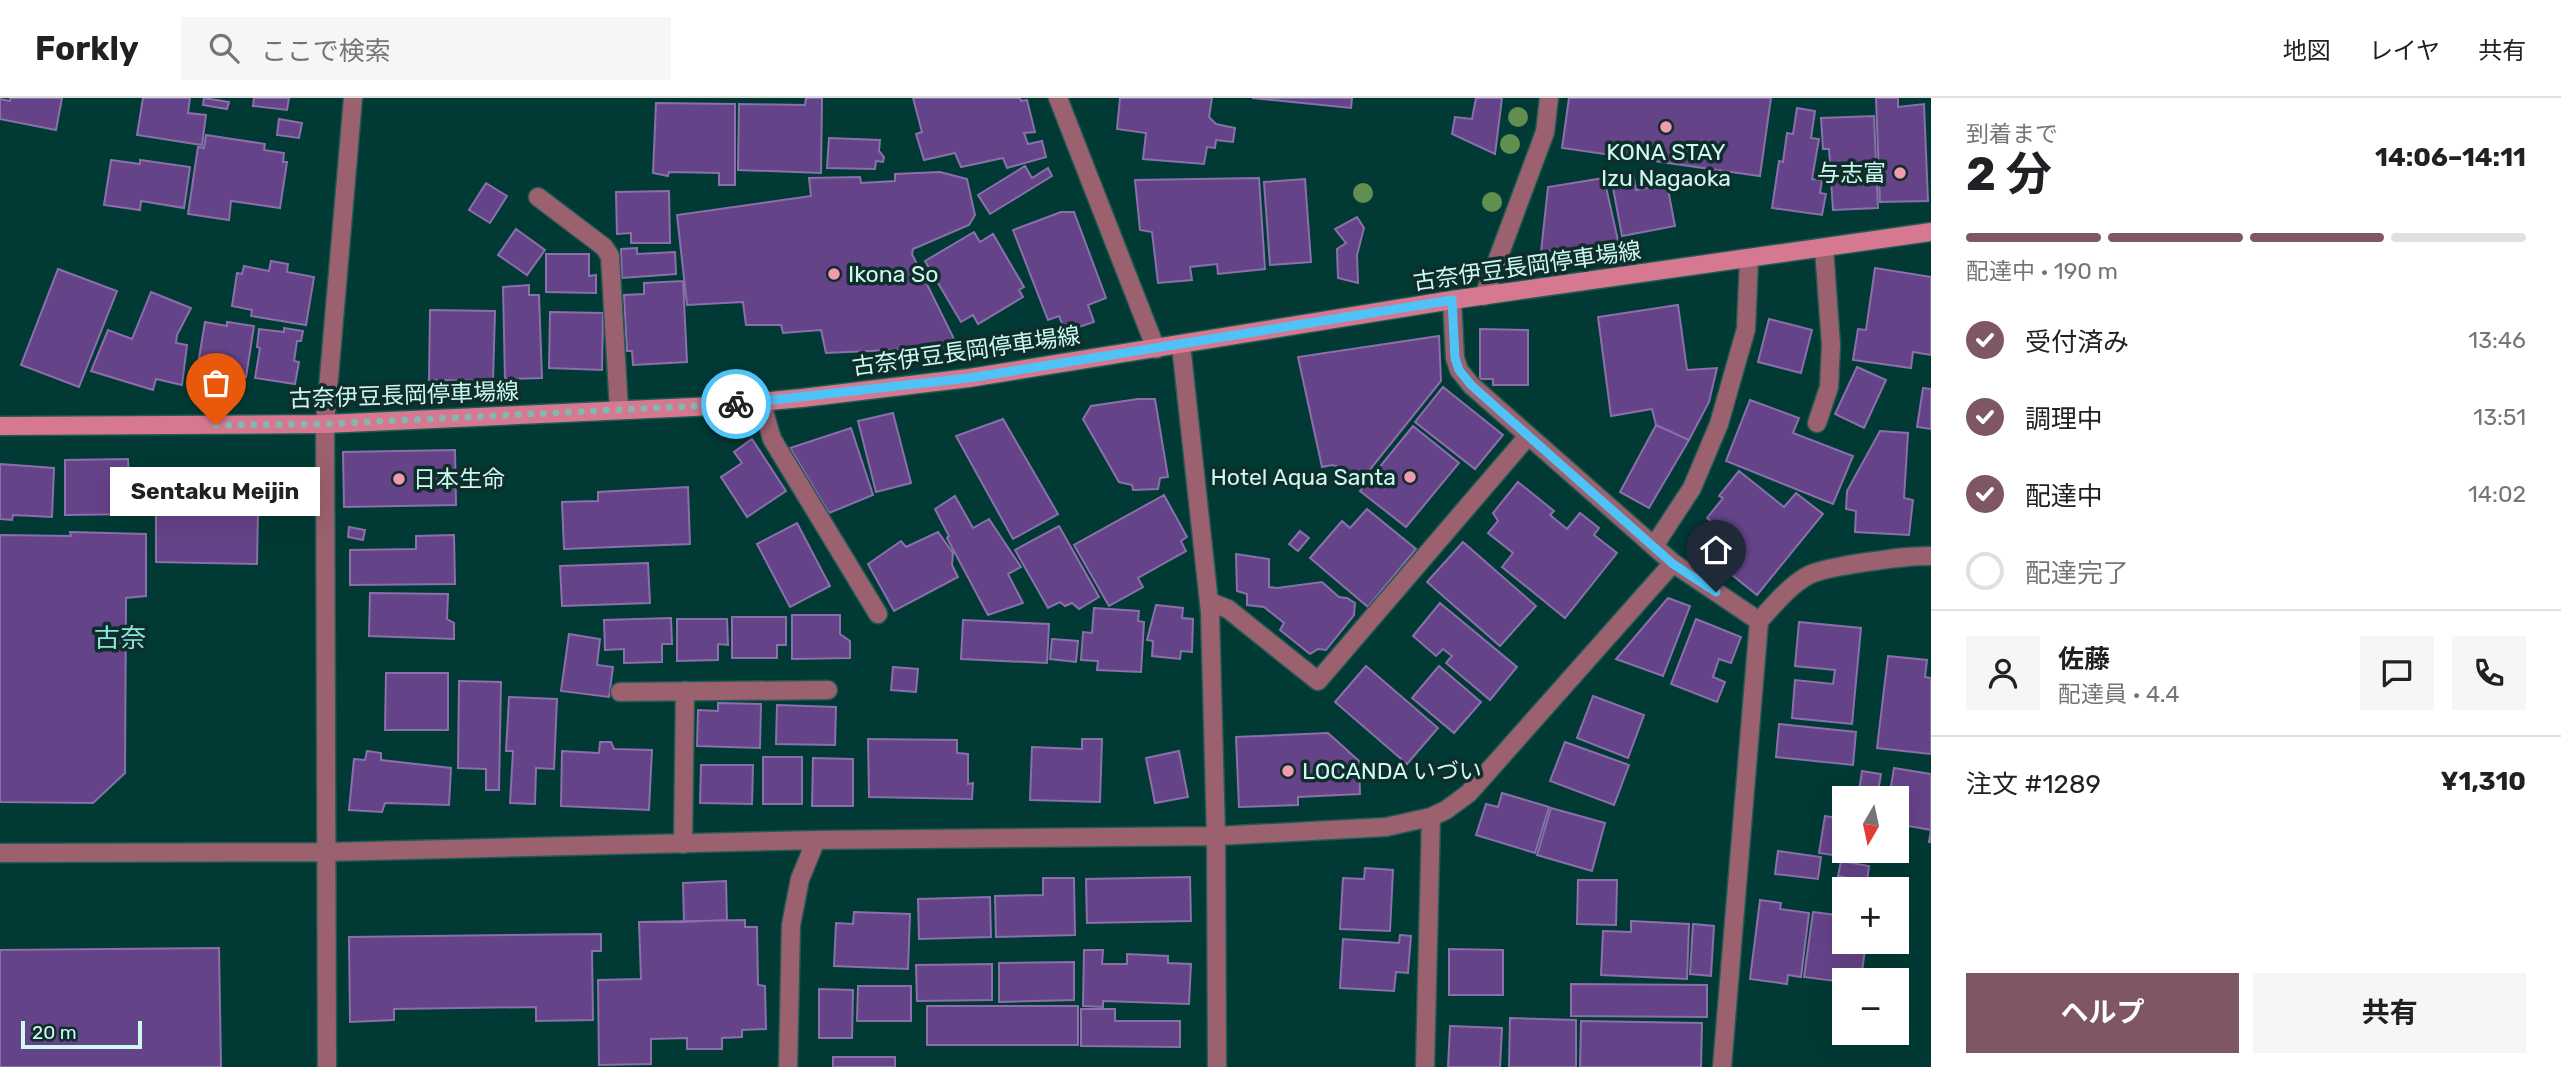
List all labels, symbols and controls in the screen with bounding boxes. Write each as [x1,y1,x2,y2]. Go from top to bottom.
search box [181,17,671,80]
text: Forkly [35,29,139,68]
icon: search [205,29,243,67]
text: ここで検索 [261,36,391,67]
text: 地図 [2283,37,2331,65]
text: レイヤ [2369,37,2440,65]
text: 共有 [2478,37,2526,65]
marker: KONA STAY Izu Nagaoka [1658,119,1674,135]
text: 到着まで [1966,120,2058,148]
place label: KONA STAY Izu Nagaoka [1601,138,1731,192]
text: 14:06–14:11 [2375,142,2526,173]
text: 2 分 [1966,147,2052,202]
place label: 与志富 [1817,159,1886,187]
marker: 与志富 [1892,165,1908,181]
street label: 古奈伊豆長岡停車場線 [1411,236,1643,296]
text: 配達中 · 190 m [1966,257,2118,285]
place label: Ikona So [848,260,939,288]
marker: Ikona So [826,266,842,282]
street label: 古奈伊豆長岡停車場線 [850,321,1082,381]
icon: check [1966,321,2004,359]
text: 13:46 [2468,326,2526,354]
text: 受付済み [2025,327,2129,358]
pin [186,353,246,425]
icon: bag [197,364,235,402]
courier [701,369,771,439]
street label: 古奈伊豆長岡停車場線 [289,377,519,413]
icon: bike [717,385,755,423]
icon: check [1966,398,2004,436]
text: 13:51 [2473,403,2526,431]
text: 調理中 [2025,404,2103,435]
place label: Hotel Aqua Santa [1210,463,1396,491]
place label: 日本生命 [413,465,505,493]
callout: Sentaku Meijin [111,467,321,516]
marker: Hotel Aqua Santa [1402,469,1418,485]
marker: 日本生命 [391,471,407,487]
icon: check [1966,475,2004,513]
text: Sentaku Meijin [131,477,299,505]
text: 14:02 [2468,480,2526,508]
text: 配達中 [2025,481,2103,512]
pin [1686,520,1746,592]
icon: home [1697,531,1735,569]
text: 配達完了 [2025,558,2129,589]
district label: 古奈 [94,623,146,654]
button: person [1966,636,2040,710]
button: chat [2360,636,2434,710]
button: phone [2452,636,2526,710]
text: 佐藤 [2058,644,2110,675]
text: 配達員 · 4.4 [2058,680,2180,708]
place label: LOCANDA いづい [1302,757,1482,785]
marker: LOCANDA いづい [1280,763,1296,779]
text: ¥1,310 [2441,766,2526,797]
text: 注文 #1289 [1966,769,2101,800]
north arrow [1832,786,1909,863]
map controls [1832,786,1909,1045]
button: + [1832,877,1909,954]
button: − [1832,968,1909,1045]
button: ヘルプ [1966,973,2239,1053]
button: 共有 [2253,973,2526,1053]
scale bar [21,1018,142,1050]
text: 20 m [32,1021,77,1044]

